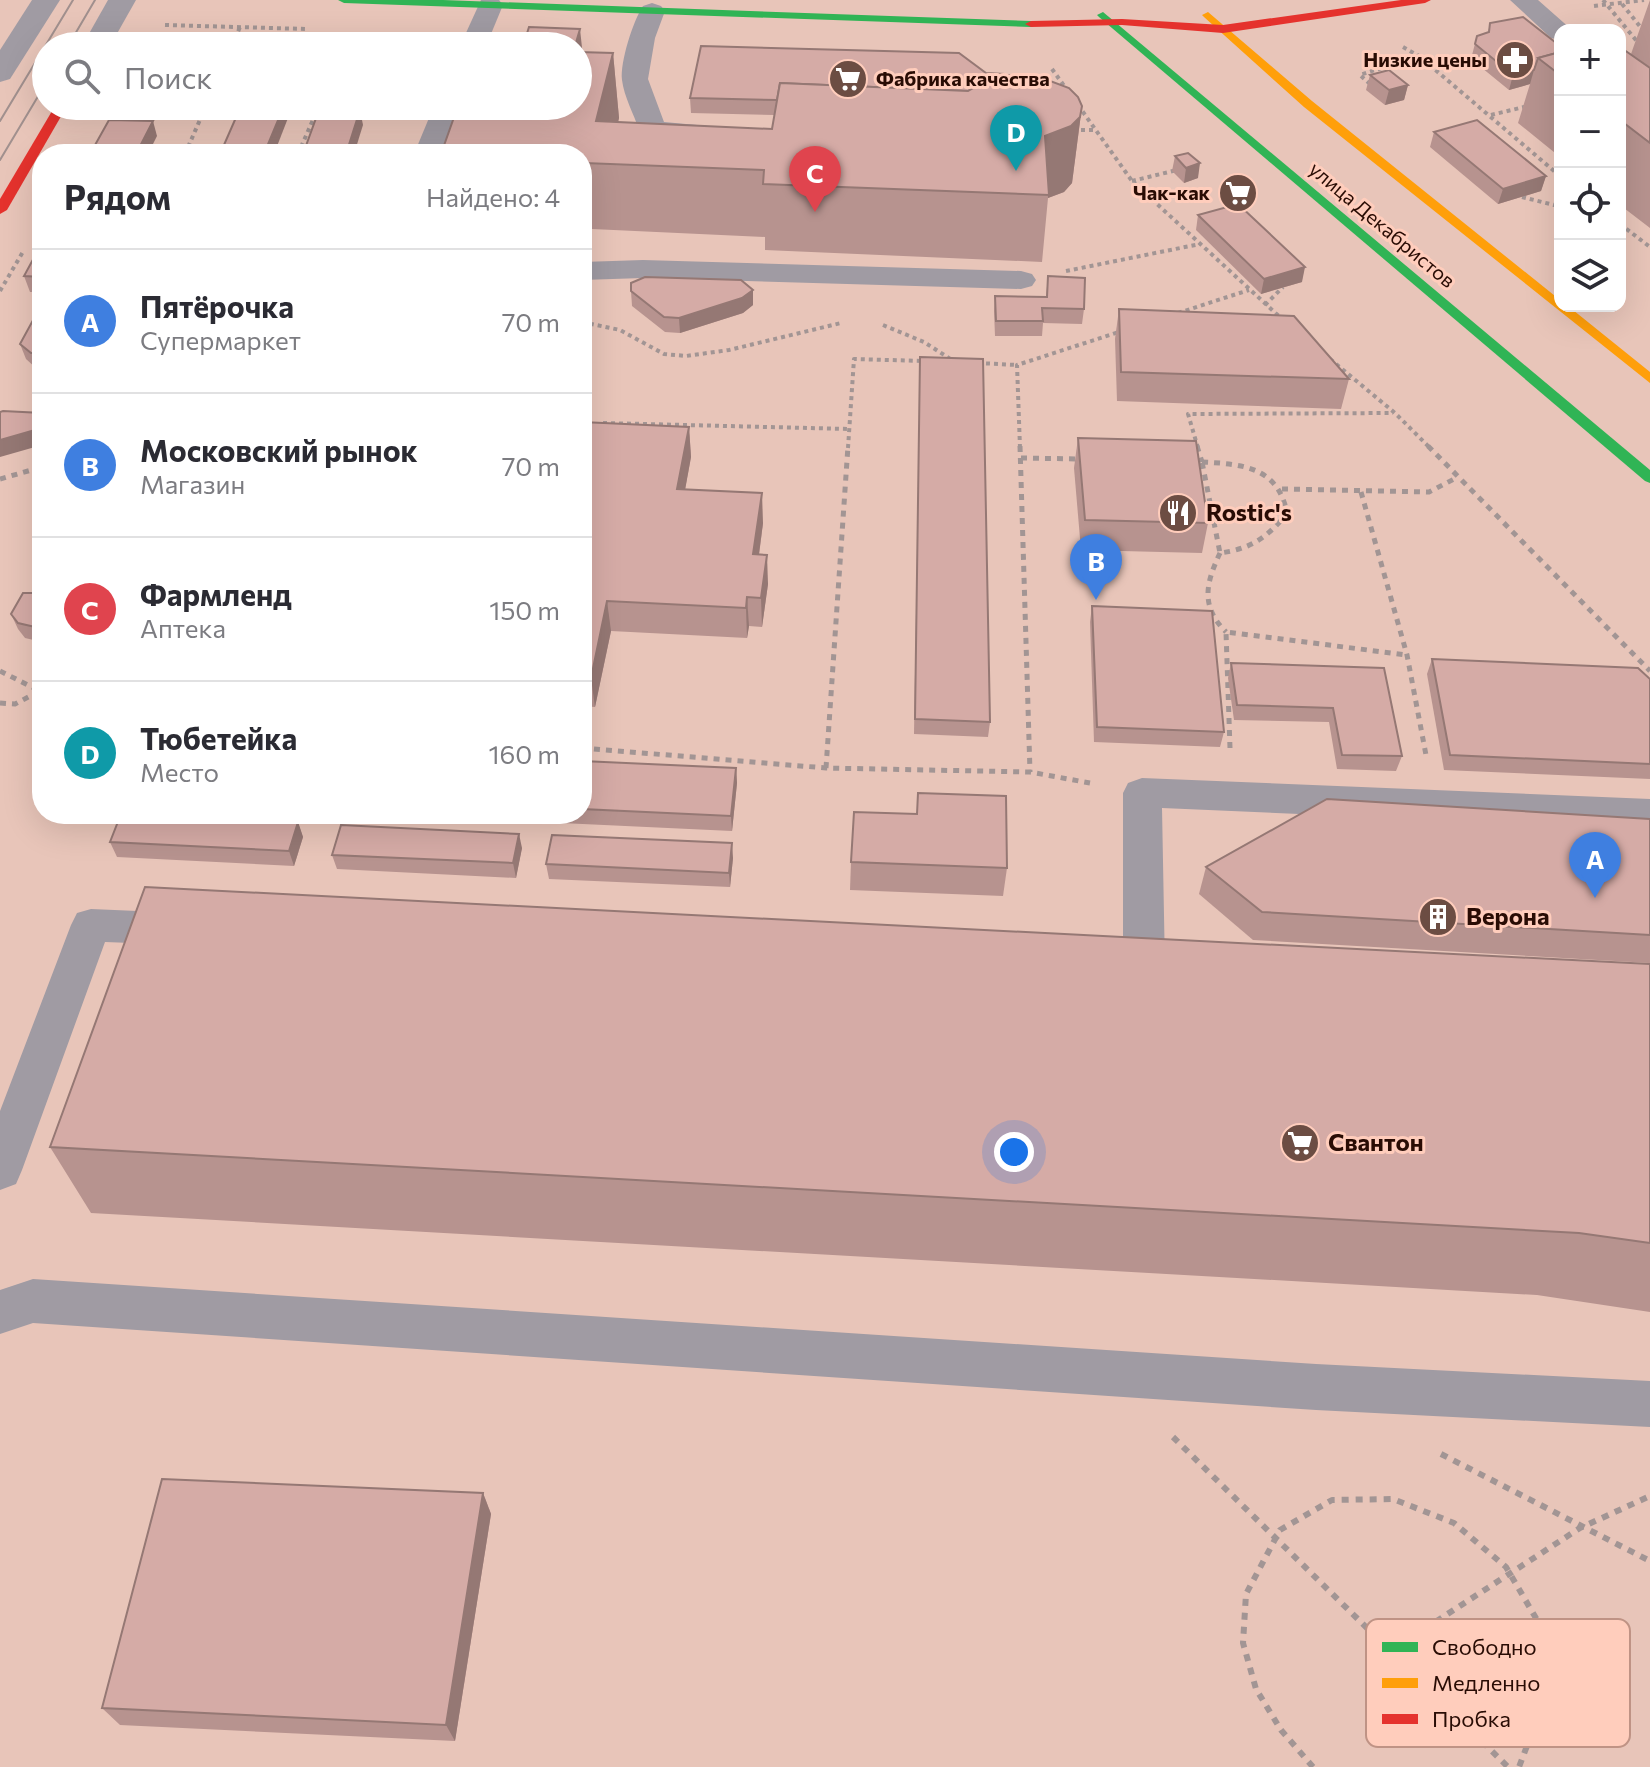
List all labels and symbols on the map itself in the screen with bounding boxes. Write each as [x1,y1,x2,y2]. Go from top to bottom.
pharmacy icon: Низкие цены [1494,39,1536,81]
place label: Низкие цены [1363,47,1487,71]
supermarket icon: Фабрика качества [827,58,869,100]
place label: Фабрика качества [876,66,1050,90]
pin: D [990,105,1042,171]
pin: C [789,146,841,212]
street label: улица Декабристов [1305,156,1460,292]
supermarket icon: Чак-как [1217,172,1259,214]
place label: Чак-как [1133,180,1211,204]
restaurant icon: Rostic's [1157,492,1199,534]
place label: Rostic's [1206,497,1292,526]
pin: B [1070,534,1122,600]
pin: A [1569,832,1621,898]
building icon: Верона [1417,896,1459,938]
place label: Верона [1466,901,1549,930]
supermarket icon: Свантон [1279,1122,1321,1164]
place label: Свантон [1328,1127,1424,1156]
your location [994,1132,1034,1172]
legend [1366,1619,1630,1747]
text: Свободно [1432,1633,1537,1660]
text: Медленно [1432,1669,1540,1696]
text: Пробка [1432,1705,1511,1732]

